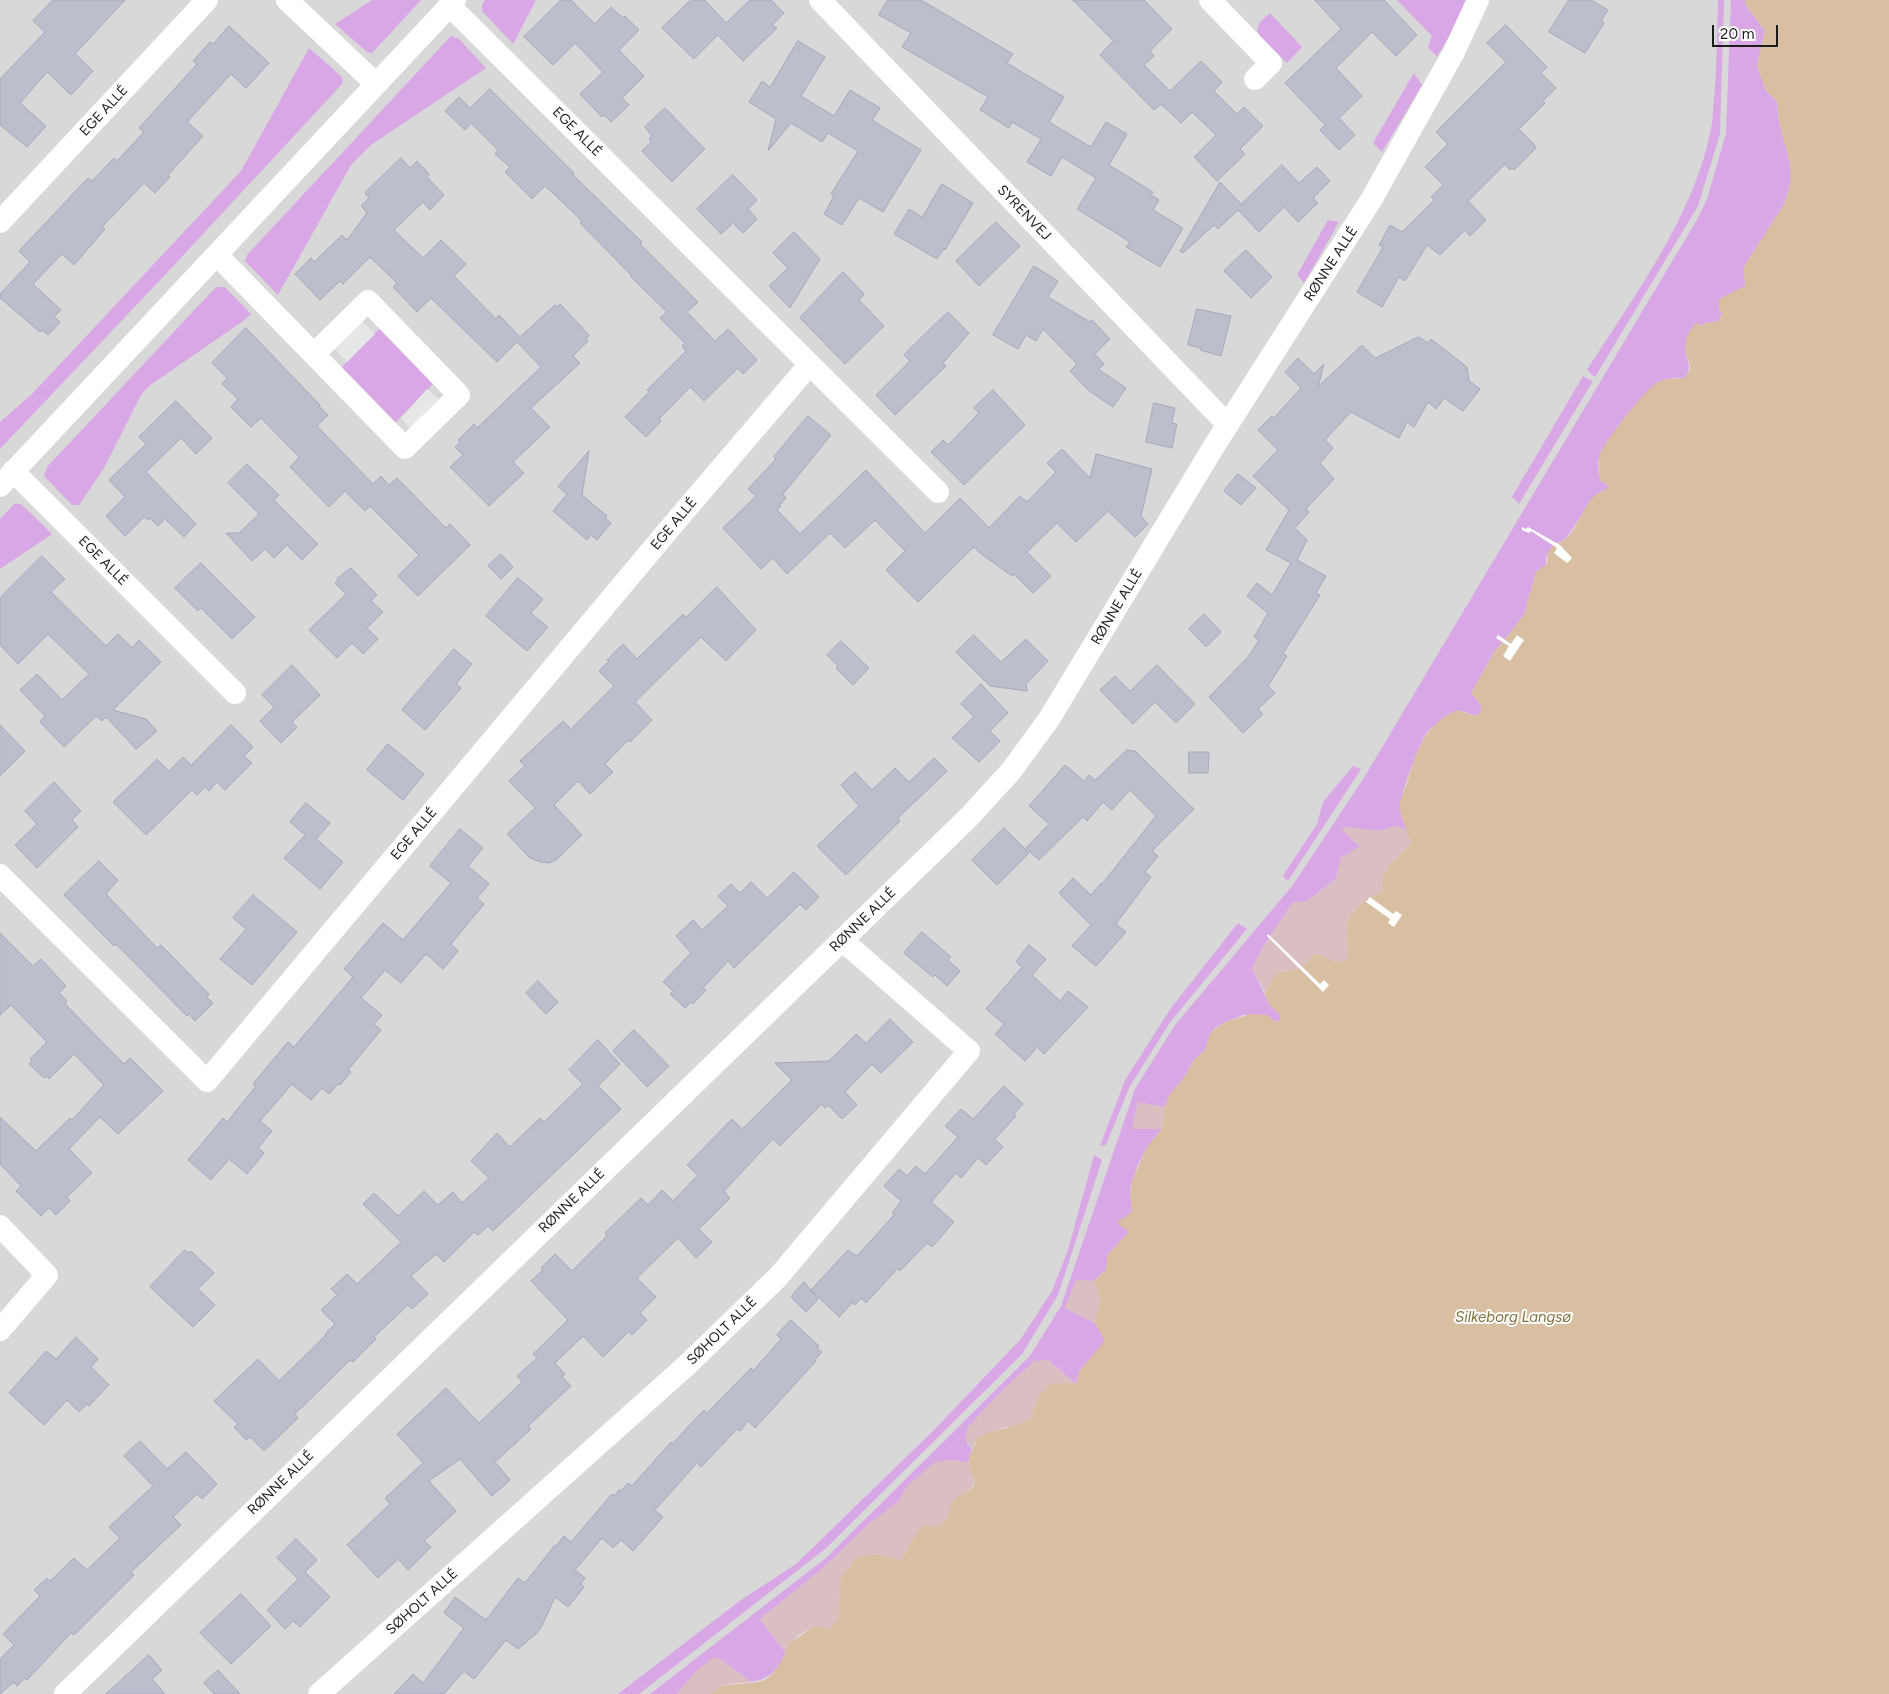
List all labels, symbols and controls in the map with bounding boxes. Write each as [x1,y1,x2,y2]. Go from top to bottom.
scale bar [1714,15,1780,47]
text: 20 m [1720,25,1754,43]
street label: EGE ALLÉ [76,82,132,140]
street label: EGE ALLÉ [549,104,605,160]
street label: SYRENVEJ [994,182,1054,244]
street label: RØNNE ALLÉ [1301,224,1361,304]
street label: EGE ALLÉ [647,494,701,554]
street label: EGE ALLÉ [75,533,131,589]
street label: RØNNE ALLÉ [1088,566,1146,648]
street label: EGE ALLÉ [387,804,441,864]
street label: RØNNE ALLÉ [826,884,900,956]
street label: RØNNE ALLÉ [535,1165,609,1237]
street label: SØHOLT ALLÉ [684,1293,760,1369]
water label: Silkeborg Langsø [1455,1309,1571,1327]
street label: RØNNE ALLÉ [244,1447,318,1519]
street label: SØHOLT ALLÉ [383,1565,461,1639]

